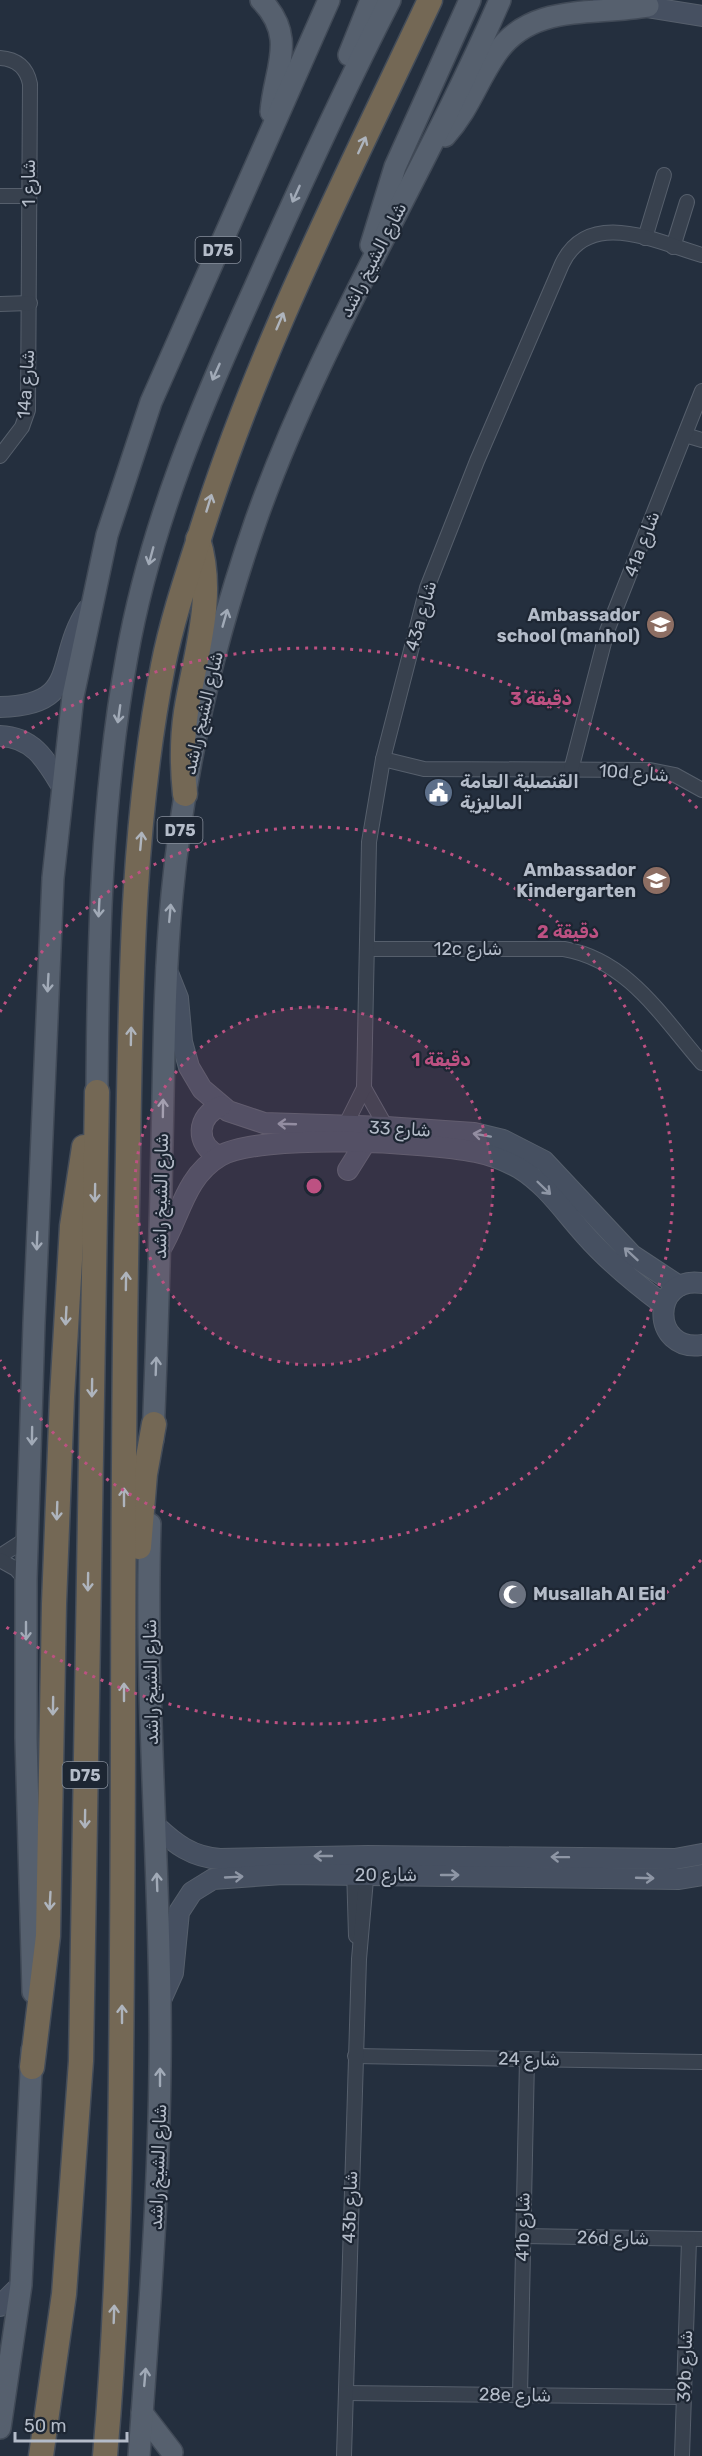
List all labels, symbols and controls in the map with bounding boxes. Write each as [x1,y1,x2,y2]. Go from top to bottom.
one-way arrow [356,136,368,154]
street label: شارع 1 [18,159,41,207]
one-way arrow [290,185,301,203]
street label: شارع الشيخ راشد [335,199,413,322]
road number: D75 [196,237,240,263]
one-way arrow [275,313,286,331]
street label: 14a شارع [13,349,40,419]
one-way arrow [210,363,222,381]
one-way arrow [204,494,215,513]
street label: 41a شارع [619,508,666,580]
one-way arrow [145,546,156,565]
street label: 43a شارع [400,578,442,654]
place label: Ambassador school (manhol) [497,604,640,647]
one-way arrow [220,609,231,628]
school or university icon: Ambassador school (manhol) [645,609,677,641]
street label: شارع الشيخ راشد [178,649,230,777]
text: 3 دقيقة [510,688,572,710]
one-way arrow [113,704,124,724]
street label: 10d شارع [598,760,670,787]
place label: القنصلية العامة الماليزية [460,771,579,814]
public building icon: القنصلية العامة الماليزية [423,776,455,808]
road number: D75 [158,817,202,843]
one-way arrow [135,832,146,852]
place label: Ambassador Kindergarten [516,859,636,902]
school or university icon: Ambassador Kindergarten [641,864,673,896]
one-way arrow [93,898,104,918]
one-way arrow [165,903,176,923]
text: 2 دقيقة [537,921,599,943]
street label: 12c شارع [434,938,502,961]
one-way arrow [42,973,53,993]
one-way arrow [125,1026,137,1046]
text: 1 دقيقة [411,1049,471,1071]
one-way arrow [157,1098,169,1118]
street label: شارع 33 [368,1116,432,1143]
one-way arrow [278,1118,298,1130]
one-way arrow [473,1129,492,1140]
street label: شارع الشيخ راشد [149,1133,175,1259]
centre of rings [304,1176,324,1196]
one-way arrow [536,1181,551,1195]
one-way arrow [89,1182,101,1202]
one-way arrow [31,1231,43,1251]
one-way arrow [623,1246,638,1261]
one-way arrow [120,1271,131,1291]
one-way arrow [61,1305,72,1325]
one-way arrow [150,1356,162,1376]
one-way arrow [86,1377,98,1397]
one-way arrow [26,1426,37,1446]
one-way arrow [118,1487,130,1507]
one-way arrow [52,1500,63,1520]
one-way arrow [83,1572,94,1592]
mosque icon: Musallah Al Eid [496,1578,528,1610]
place label: Musallah Al Eid [533,1583,666,1605]
street label: شارع الشيخ راشد [139,1619,165,1745]
one-way arrow [20,1621,32,1641]
one-way arrow [118,1682,130,1702]
one-way arrow [47,1695,59,1715]
road number: D75 [62,1762,107,1788]
one-way arrow [79,1809,90,1829]
one-way arrow [314,1850,334,1862]
one-way arrow [551,1851,571,1863]
street label: شارع 20 [355,1864,417,1887]
one-way arrow [439,1869,459,1881]
one-way arrow [223,1871,243,1882]
one-way arrow [634,1872,654,1883]
one-way arrow [151,1873,163,1893]
one-way arrow [44,1890,55,1910]
one-way arrow [116,2004,128,2024]
street label: شارع 24 [498,2047,560,2072]
one-way arrow [154,2068,166,2088]
street label: شارع الشيخ راشد [145,2104,173,2230]
street label: 43b شارع [338,2170,363,2244]
street label: 41b شارع [511,2192,536,2262]
street label: 26d شارع [577,2226,649,2251]
one-way arrow [108,2304,120,2324]
street label: 39b شارع [673,2329,698,2403]
one-way arrow [140,2367,151,2387]
street label: 28e شارع [479,2383,551,2408]
scale bar [15,2405,128,2443]
text: 50 m [24,2415,67,2437]

